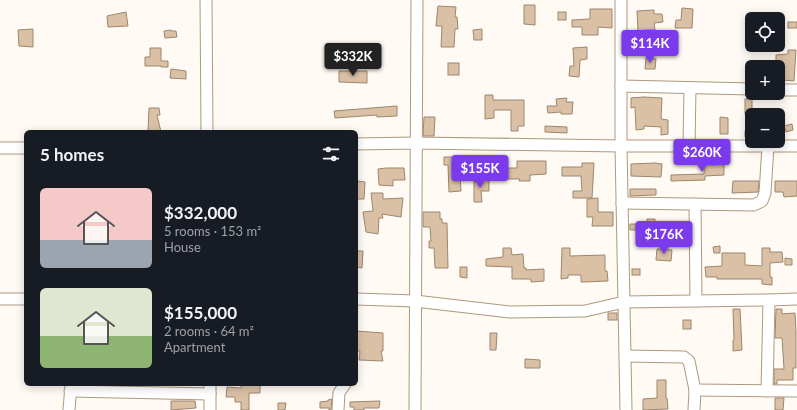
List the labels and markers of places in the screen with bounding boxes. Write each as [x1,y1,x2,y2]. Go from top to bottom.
pin: $114K [622,30,678,64]
pin: $332K [325,43,381,77]
pin: $260K [674,139,730,173]
pin: $155K [452,155,508,189]
pin: $176K [636,221,692,255]

